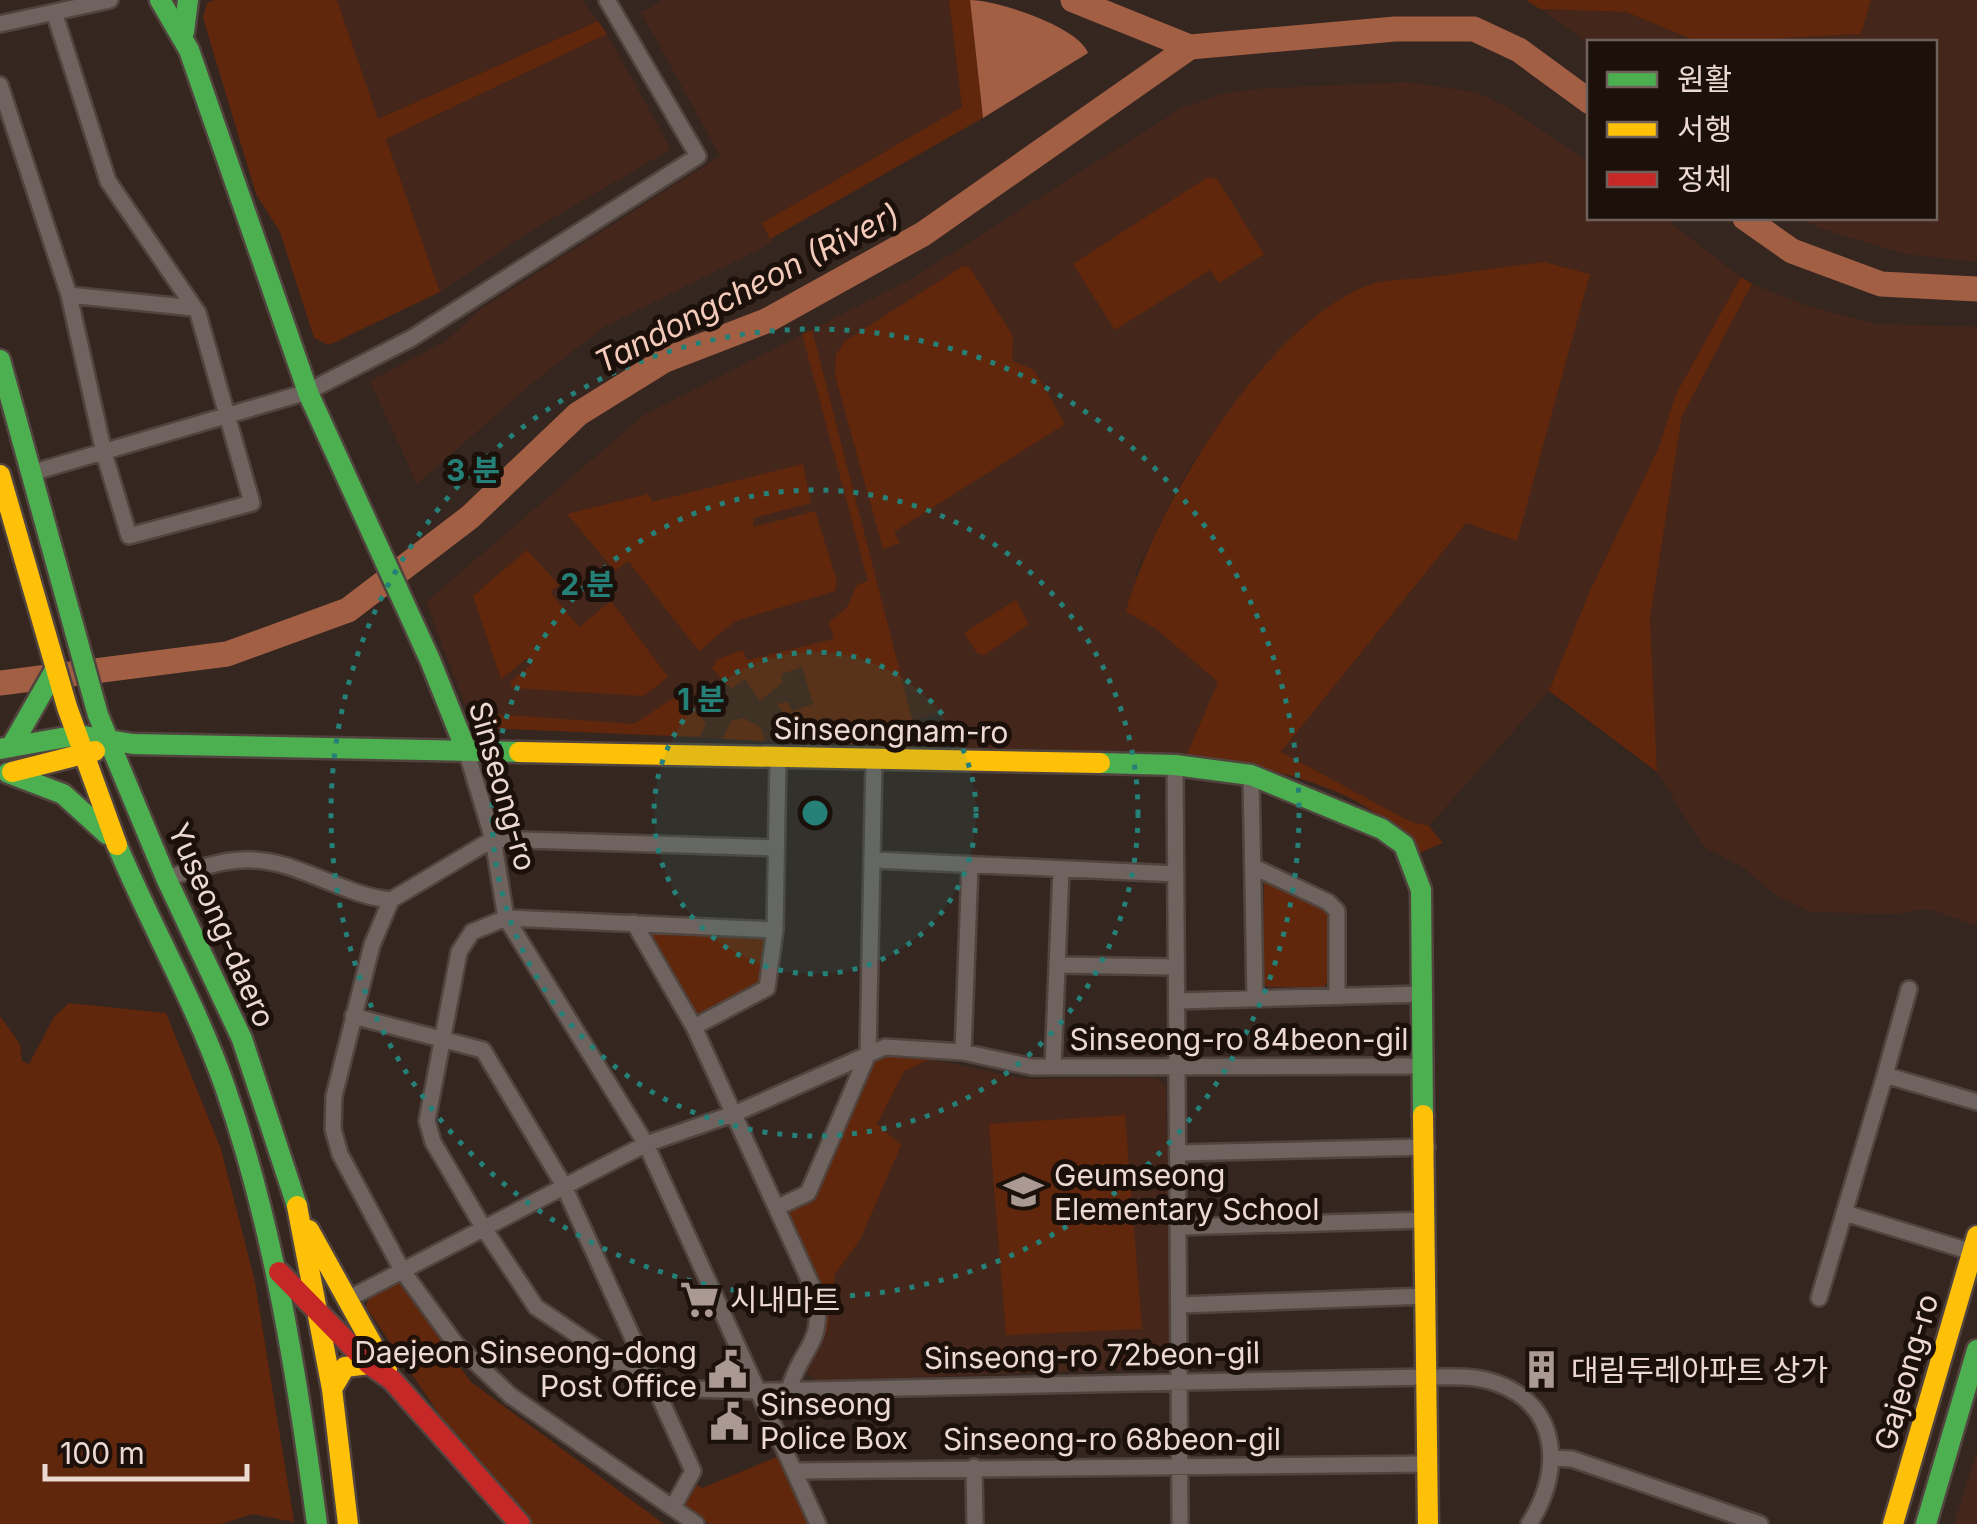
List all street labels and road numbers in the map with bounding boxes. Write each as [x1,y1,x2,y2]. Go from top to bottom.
street label: Sinseong-ro [462,697,544,875]
street label: Sinseongnam-ro [773,710,1009,750]
street label: Yuseong-daero [161,817,283,1033]
street label: Sinseong-ro 84beon-gil [1070,1021,1408,1057]
street label: Gajeong-ro [1867,1290,1945,1454]
street label: Sinseong-ro 72beon-gil [924,1334,1260,1376]
street label: Sinseong-ro 68beon-gil [943,1421,1281,1457]

